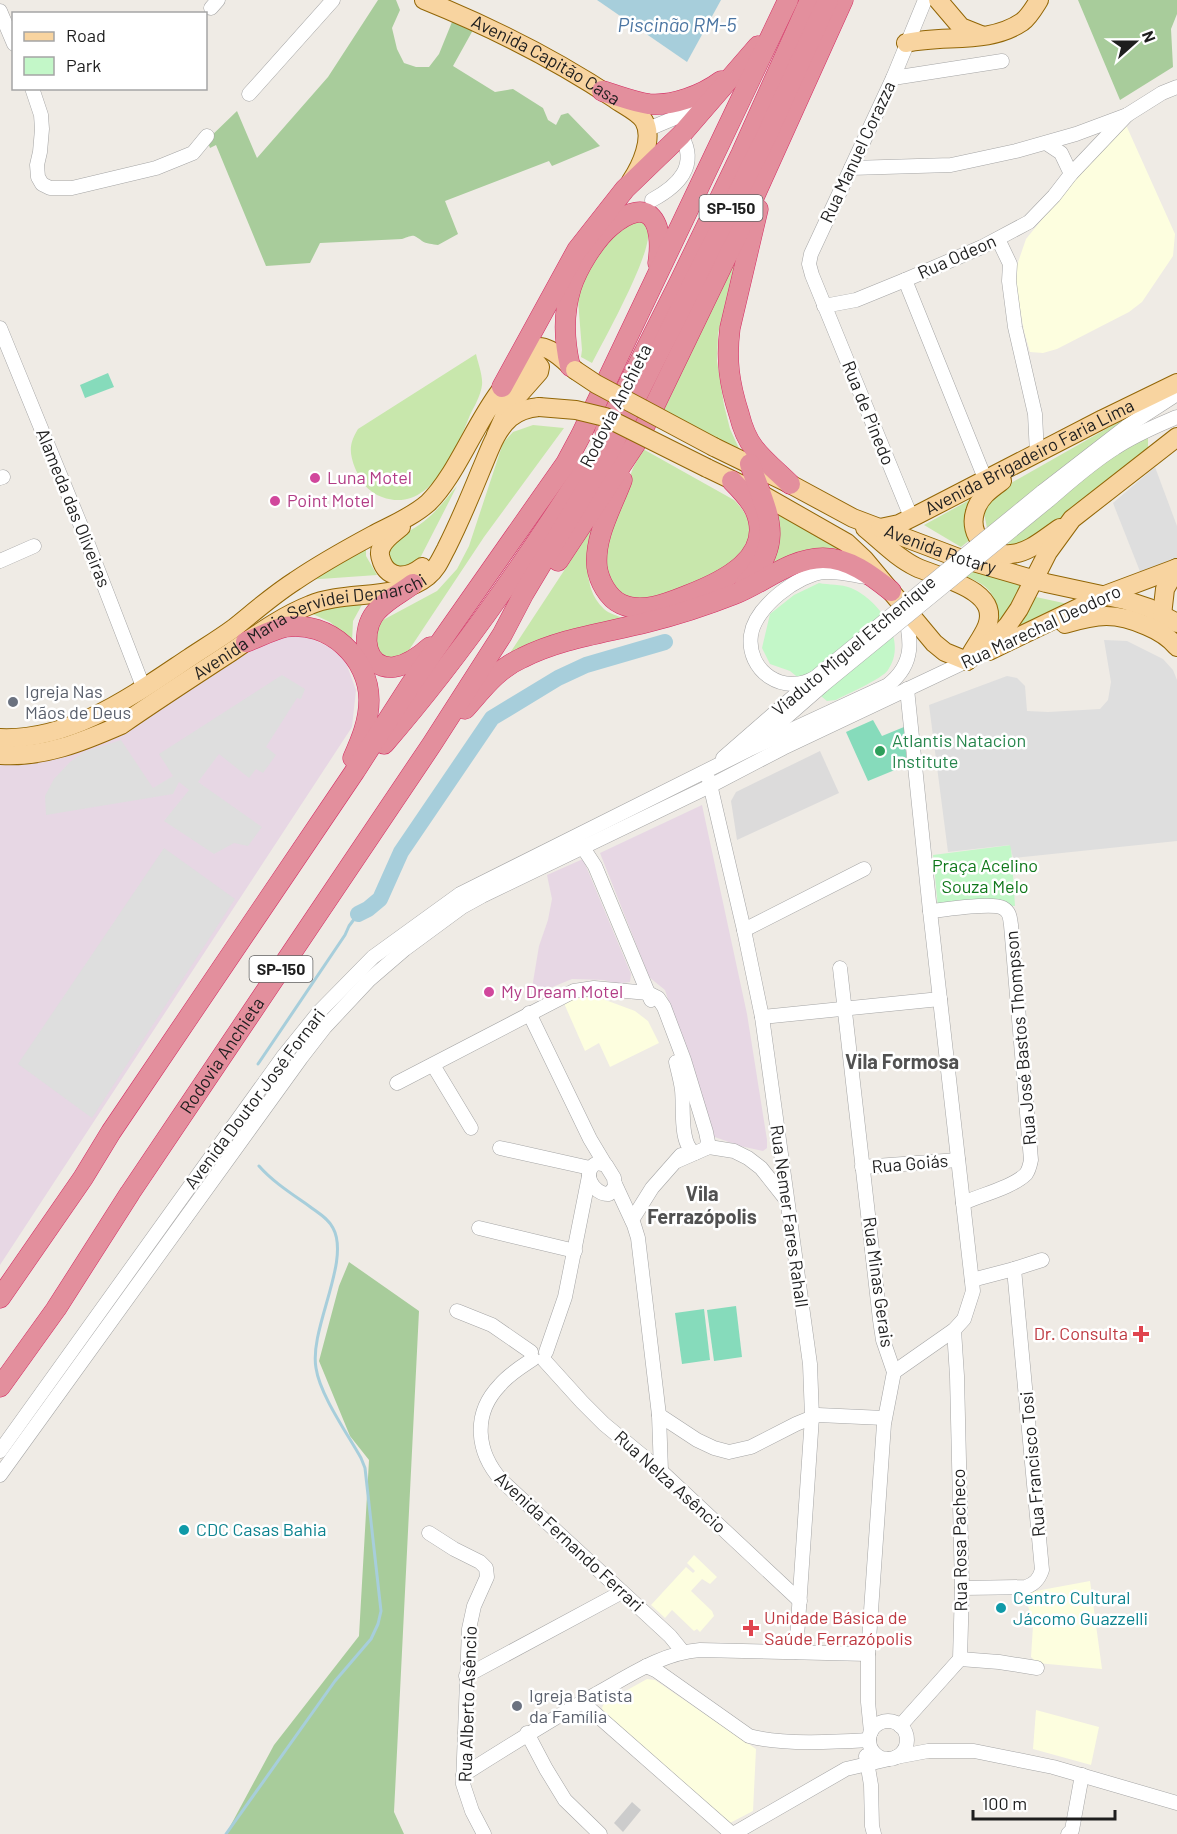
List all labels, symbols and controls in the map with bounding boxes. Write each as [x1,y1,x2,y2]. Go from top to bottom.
street label: Avenida Capitão Casa [468,10,625,109]
legend [12,12,207,90]
water label: Piscinão RM-5 [618,12,736,36]
north arrow [1105,12,1165,72]
text: Road [66,24,106,46]
text: N [1139,28,1160,45]
text: Park [66,54,101,76]
street label: Rua Manuel Corazza [815,77,900,226]
road number: SP-150 [700,195,762,221]
street label: Rua Odeon [914,229,999,283]
street label: Rodovia Anchieta [575,340,656,471]
street label: Rua de Pinedo [838,357,900,468]
street label: Avenida Brigadeiro Faria Lima [921,394,1137,519]
street label: Alameda das Oliveiras [32,425,116,590]
place label: Luna Motel [327,466,412,488]
marker: Luna Motel [308,471,322,485]
place label: Point Motel [287,489,374,511]
marker: Point Motel [268,494,282,508]
street label: Avenida Rotary [882,519,999,578]
street label: Avenida Maria Servidei Demarchi [188,568,431,684]
street label: Viaduto Miguel Etchenique [767,570,940,720]
street label: Rua Marechal Deodoro [957,579,1124,673]
place label: Igreja Nas Mãos de Deus [25,680,131,723]
marker: Igreja Nas Mãos de Deus [6,695,20,709]
place label: Atlantis Natacion Institute [892,729,1026,772]
marker: Atlantis Natacion Institute [873,744,887,758]
park label: Praça Acelino Souza Melo [932,854,1038,897]
street label: Rua José Bastos Thompson [1000,930,1040,1146]
road number: SP-150 [250,956,312,982]
place label: My Dream Motel [501,980,623,1002]
marker: My Dream Motel [482,985,496,999]
street label: Rodovia Anchieta [175,993,268,1118]
street label: Avenida Doutor José Fornari [179,1004,329,1193]
district label: Vila Formosa [845,1049,959,1073]
street label: Rua Nemer Fares Rahall [766,1123,814,1309]
street label: Rua Goiás [871,1149,949,1177]
district label: Vila Ferrazópolis [647,1181,757,1228]
street label: Rua Minas Gerais [859,1215,899,1349]
place label: Dr. Consulta [1034,1322,1128,1344]
marker: Dr. Consulta [1132,1325,1150,1343]
street label: Rua Francisco Tosi [1015,1390,1049,1538]
street label: Rua Nelza Asêncio [610,1425,731,1537]
street label: Avenida Fernando Ferrari [491,1467,649,1616]
street label: Rua Rosa Pacheco [947,1468,971,1612]
place label: CDC Casas Bahia [196,1518,327,1540]
marker: CDC Casas Bahia [177,1523,191,1537]
place label: Centro Cultural Jácomo Guazzelli [1013,1586,1148,1629]
marker: Centro Cultural Jácomo Guazzelli [994,1601,1008,1615]
place label: Unidade Básica de Saúde Ferrazópolis [764,1606,912,1649]
marker: Unidade Básica de Saúde Ferrazópolis [742,1619,760,1637]
street label: Rua Alberto Asêncio [453,1625,481,1783]
place label: Igreja Batista da Família [529,1684,632,1727]
marker: Igreja Batista da Família [510,1699,524,1713]
scale bar [973,1783,1116,1821]
text: 100 m [982,1792,1027,1814]

